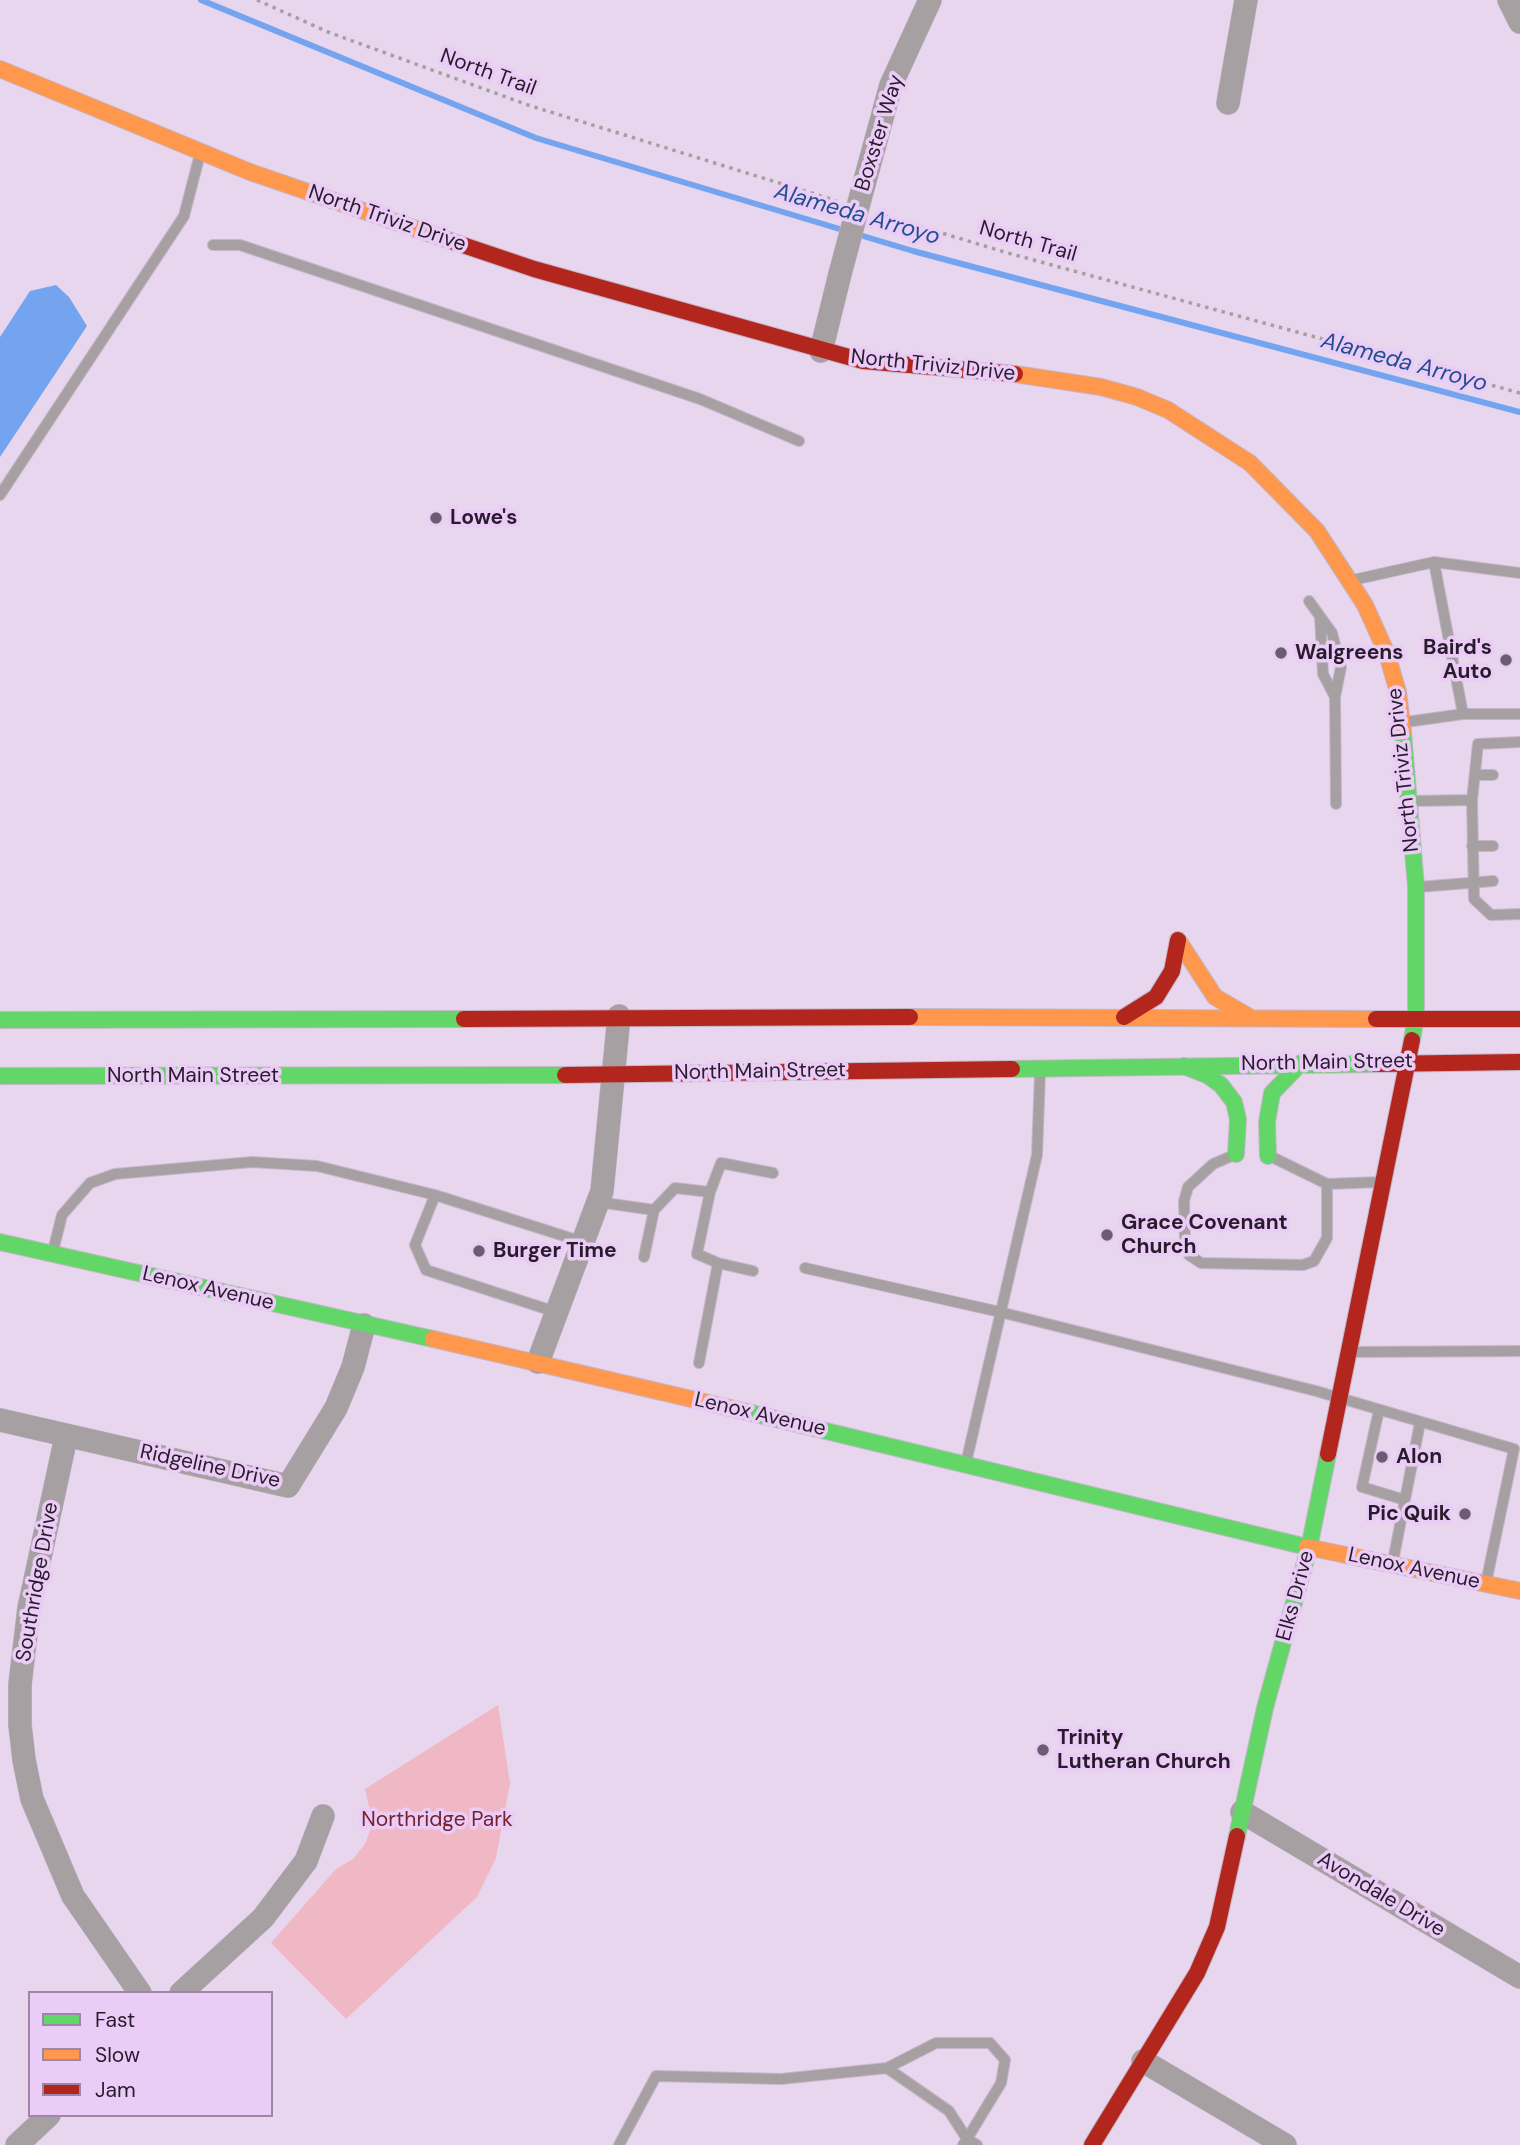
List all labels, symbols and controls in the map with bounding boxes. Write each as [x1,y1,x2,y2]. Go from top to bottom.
street label: North Trail [437,44,539,102]
street label: Boxster Way [850,72,910,194]
water label: Alameda Arroyo [771,178,943,252]
street label: North Triviz Drive [305,180,469,258]
street label: North Trail [976,216,1080,268]
water label: Alameda Arroyo [1318,328,1490,398]
street label: North Triviz Drive [850,345,1016,387]
place label: Lowe's [450,505,517,531]
marker: Lowe's [428,510,444,526]
place label: Baird's Auto [1423,635,1492,685]
place label: Walgreens [1295,640,1403,666]
marker: Walgreens [1273,645,1289,661]
marker: Baird's Auto [1498,652,1514,668]
street label: North Triviz Drive [1383,687,1425,853]
street label: North Main Street [1241,1049,1413,1077]
street label: North Main Street [674,1058,846,1086]
street label: North Main Street [107,1063,279,1089]
place label: Grace Covenant Church [1121,1210,1288,1260]
marker: Grace Covenant Church [1099,1227,1115,1243]
place label: Burger Time [493,1238,617,1264]
marker: Burger Time [471,1243,487,1259]
street label: Lenox Avenue [140,1262,276,1316]
street label: Lenox Avenue [692,1388,828,1442]
street label: Ridgeline Drive [137,1440,283,1494]
place label: Alon [1396,1444,1442,1470]
marker: Alon [1374,1449,1390,1465]
street label: Southridge Drive [12,1500,64,1664]
place label: Pic Quik [1367,1501,1451,1527]
marker: Pic Quik [1457,1506,1473,1522]
street label: Lenox Avenue [1346,1543,1482,1595]
street label: Elks Drive [1272,1548,1320,1644]
place label: Trinity Lutheran Church [1057,1725,1231,1775]
marker: Trinity Lutheran Church [1035,1742,1051,1758]
park label: Northridge Park [361,1807,513,1833]
street label: Avondale Drive [1313,1847,1449,1943]
legend [28,1991,273,2117]
text: Fast [95,2006,135,2034]
text: Slow [95,2041,140,2069]
text: Jam [95,2076,136,2104]

